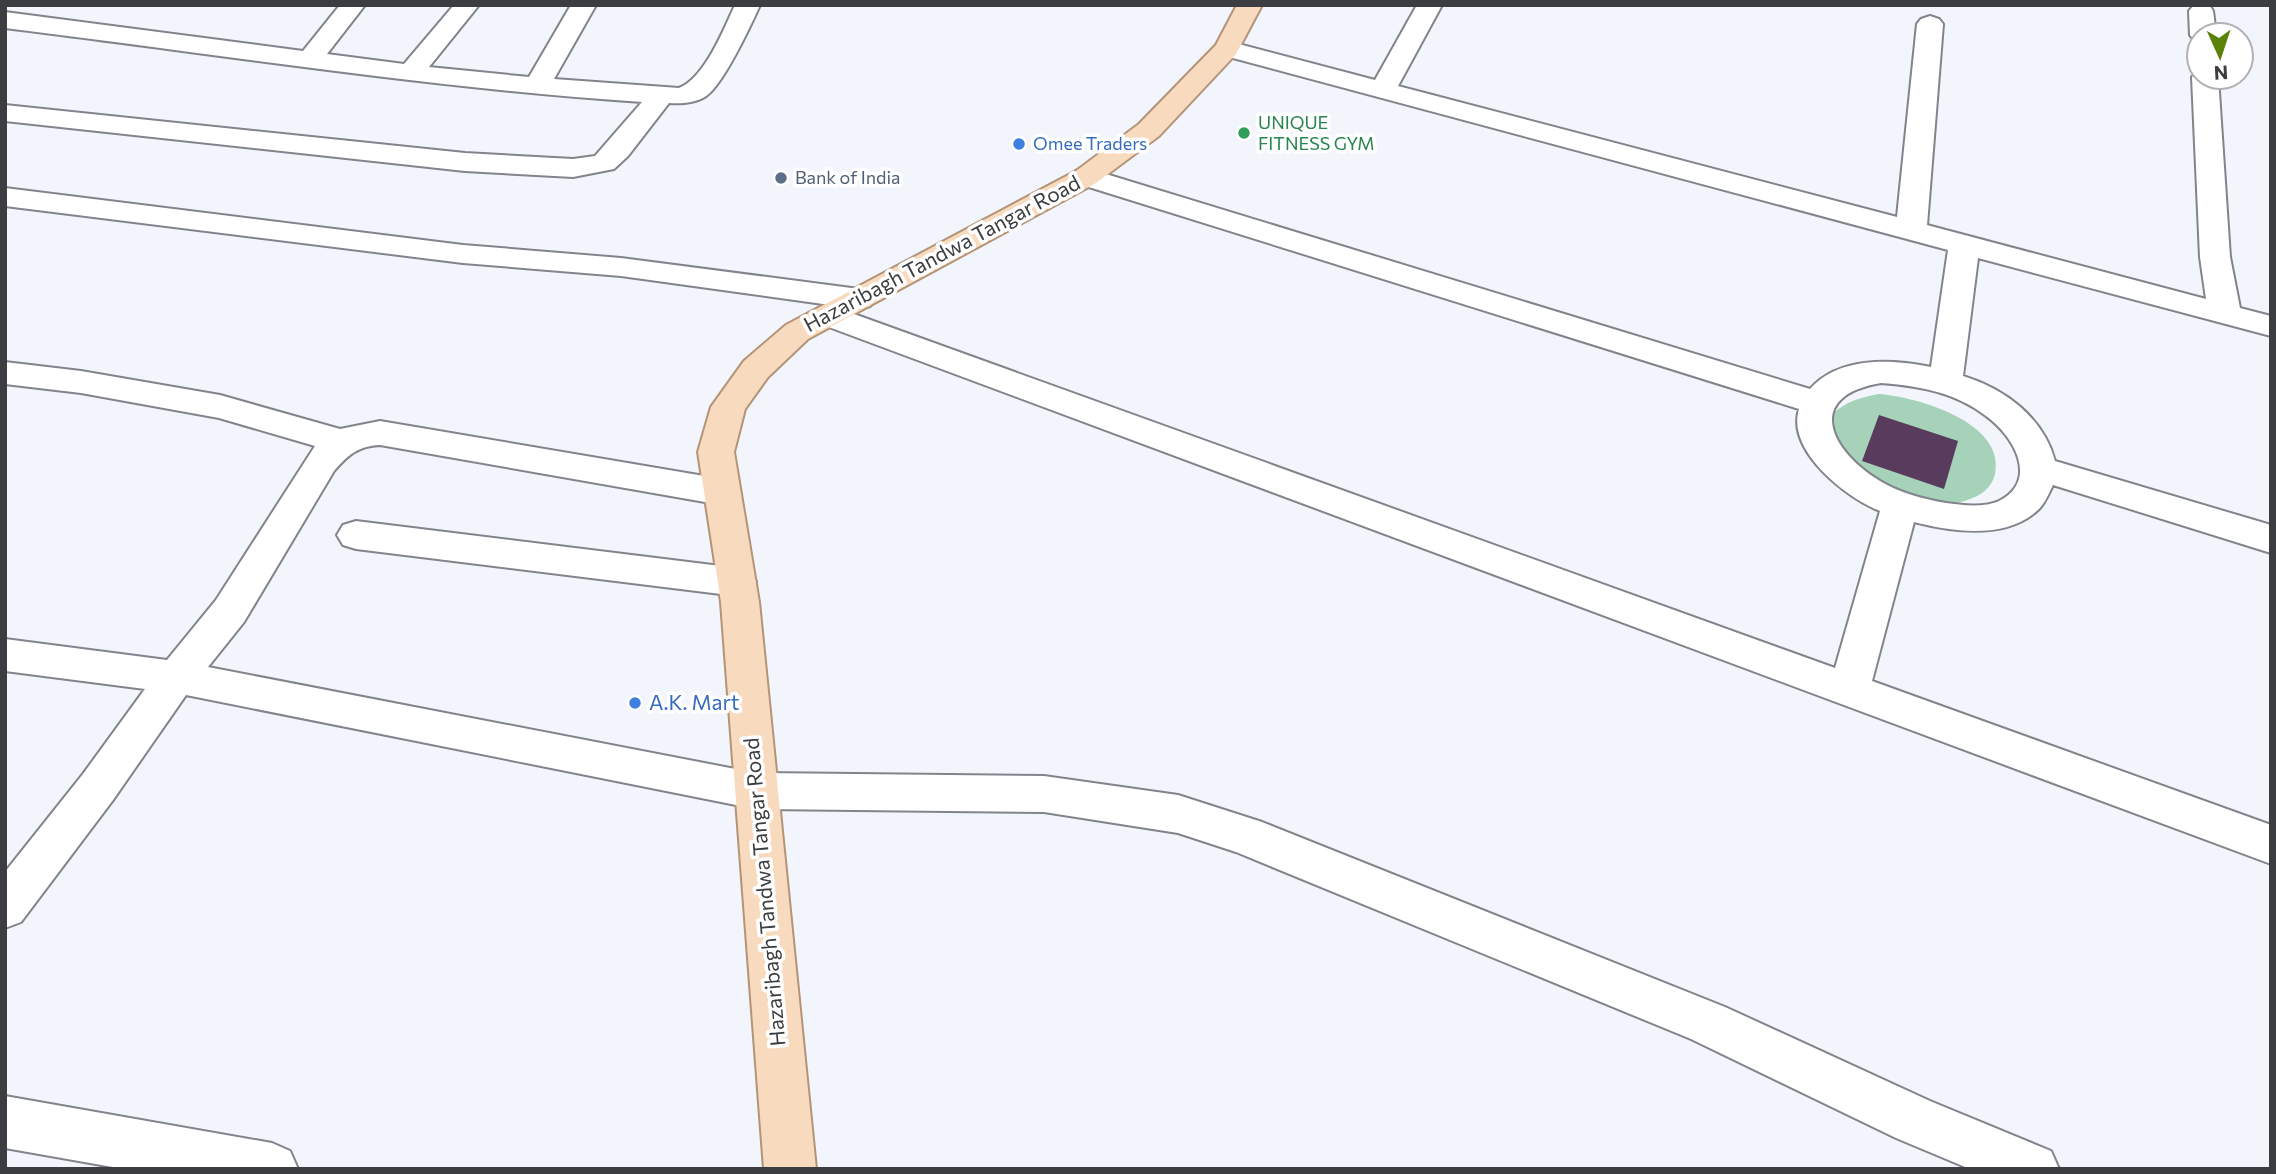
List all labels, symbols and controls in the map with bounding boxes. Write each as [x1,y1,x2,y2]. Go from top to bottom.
north arrow [2185,21,2255,91]
text: N [2213,62,2229,85]
place label: UNIQUE FITNESS GYM [1258,111,1374,154]
marker: UNIQUE FITNESS GYM [1236,125,1252,141]
place label: Omee Traders [1033,132,1147,154]
marker: Omee Traders [1011,136,1027,152]
place label: Bank of India [795,166,901,188]
street label: Hazaribagh Tandwa Tangar Road [799,169,1084,336]
marker: Bank of India [773,170,789,186]
place label: A.K. Mart [649,689,739,714]
marker: A.K. Mart [627,695,643,711]
street label: Hazaribagh Tandwa Tangar Road [738,737,789,1047]

